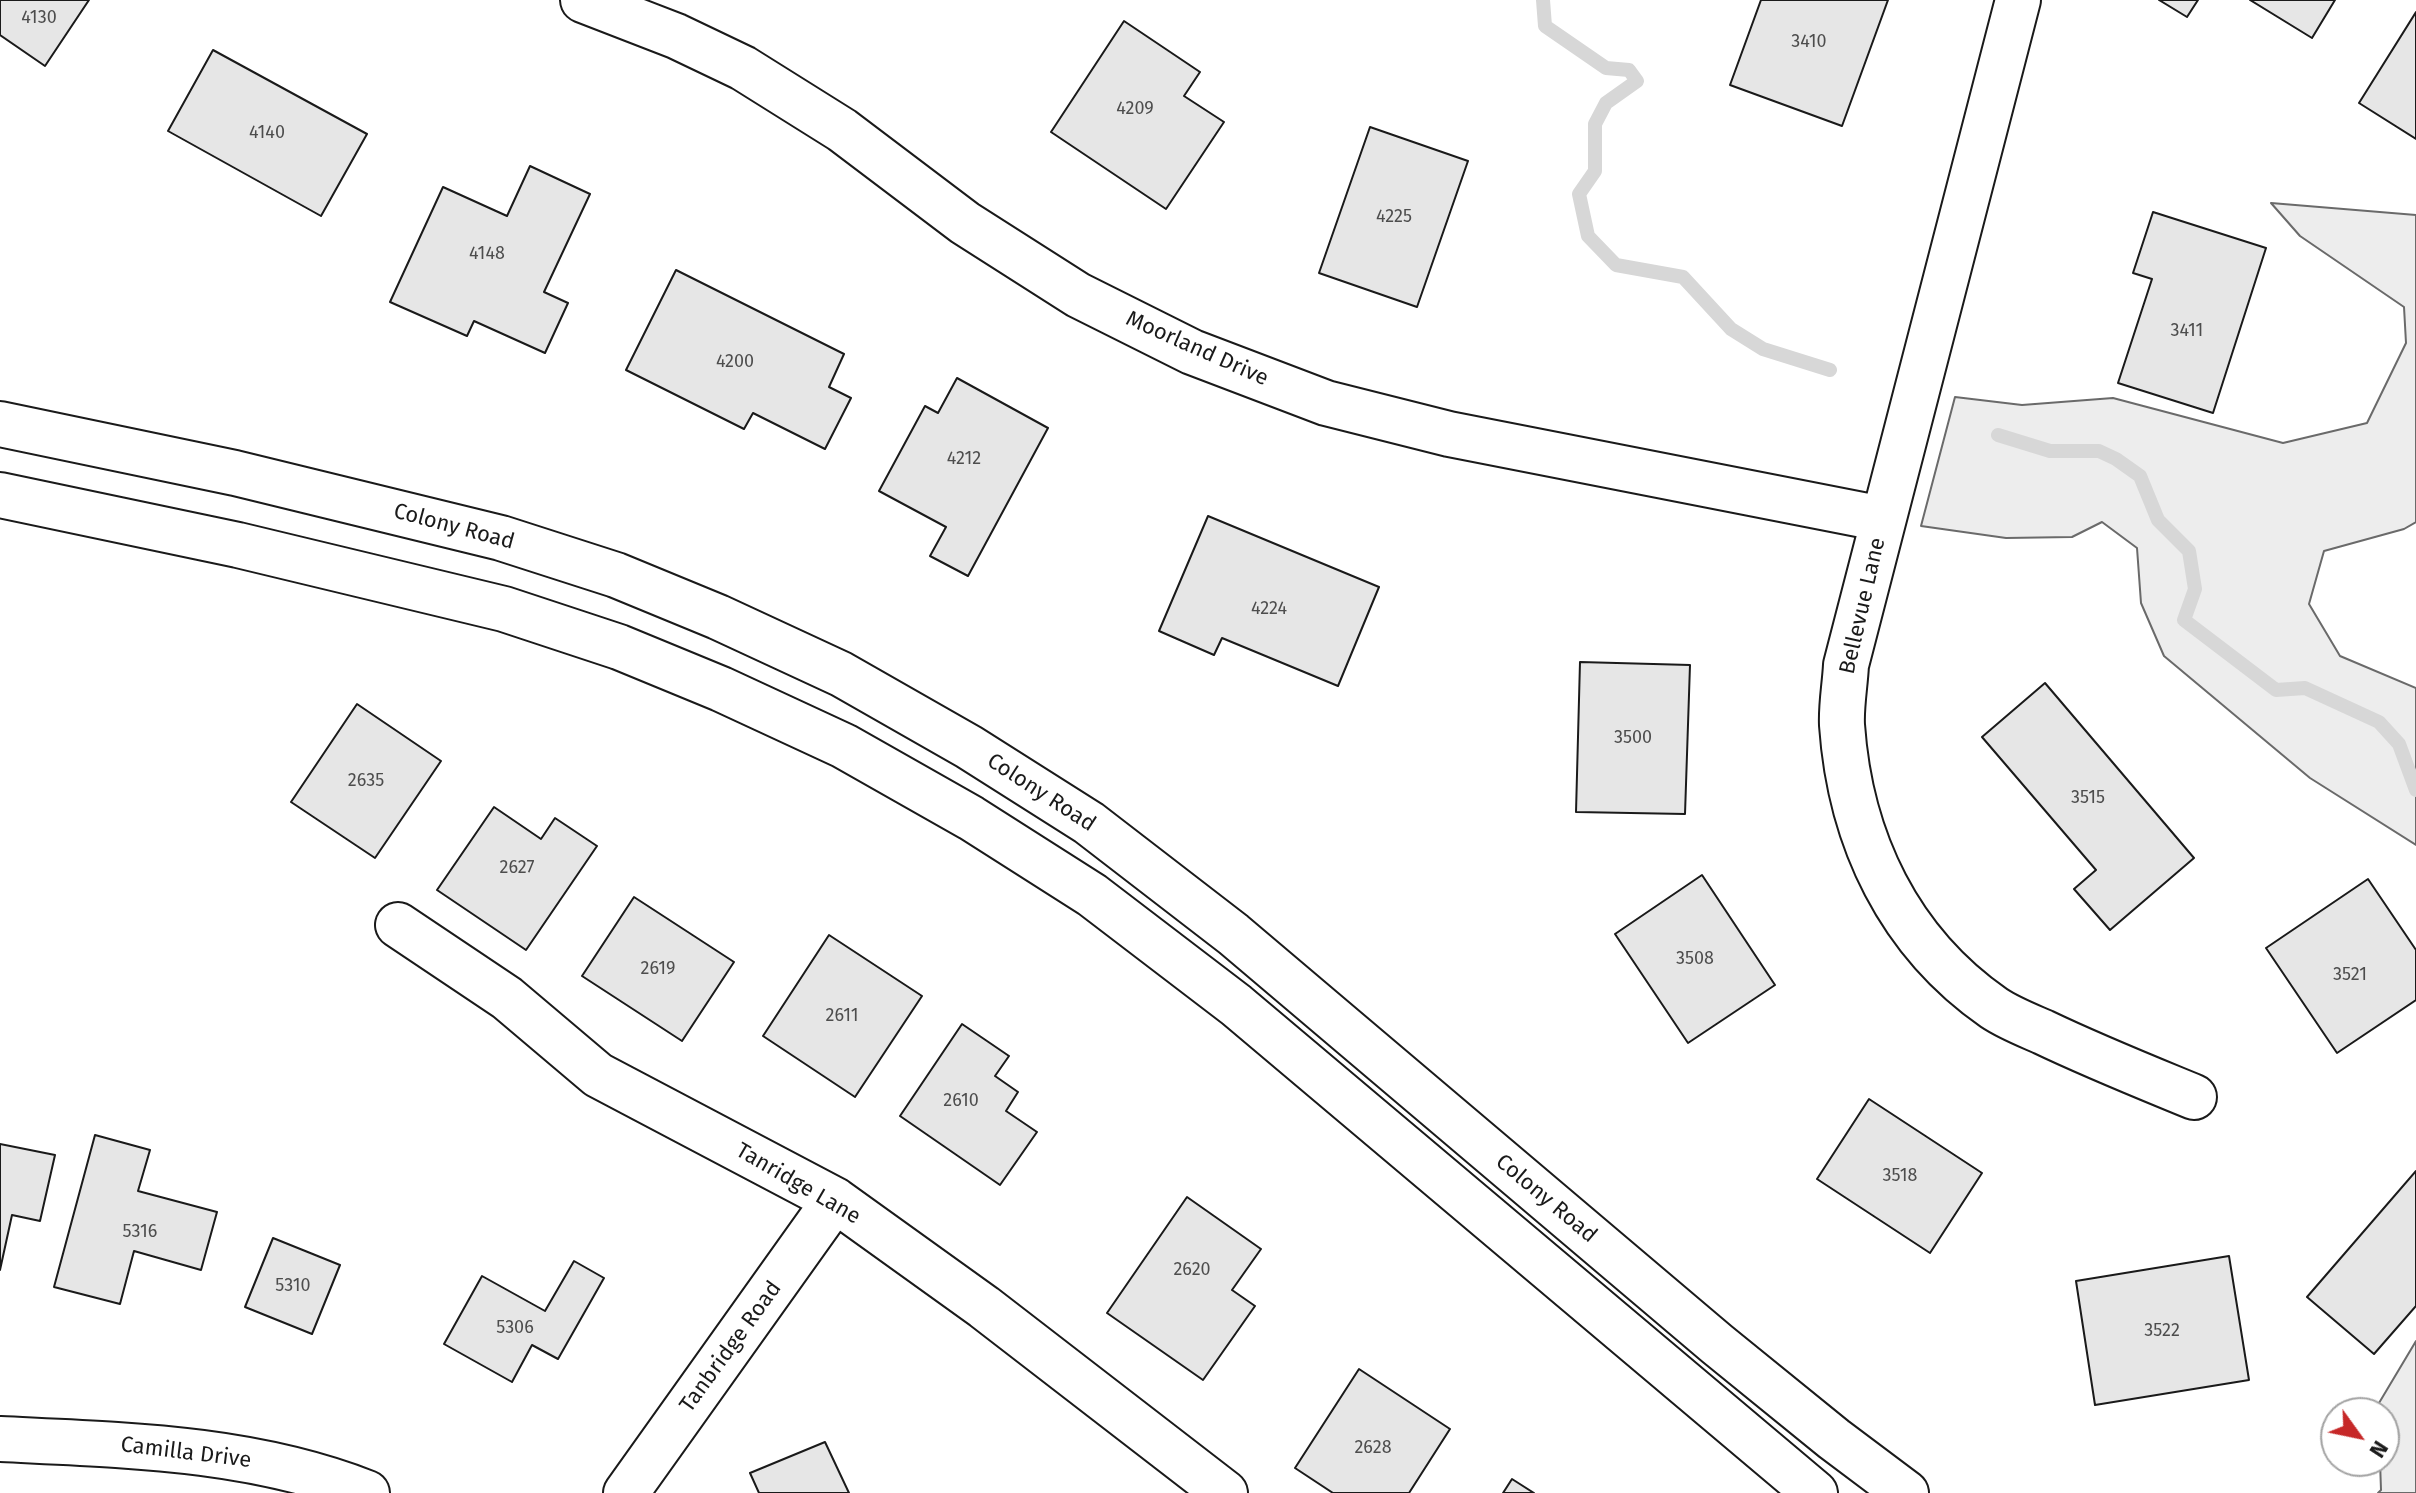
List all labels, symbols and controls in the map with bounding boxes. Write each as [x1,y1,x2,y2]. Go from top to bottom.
house number: 4130 [21,7,57,29]
house number: 3410 [1791,31,1827,53]
house number: 4209 [1116,98,1154,120]
house number: 4140 [249,122,285,144]
house number: 4225 [1376,206,1412,228]
house number: 4148 [469,243,505,265]
street label: Moorland Drive [1122,306,1272,392]
house number: 3411 [2171,320,2203,342]
house number: 4200 [716,351,754,373]
house number: 4212 [947,448,981,470]
street label: Colony Road [391,498,517,556]
street label: Bellevue Lane [1834,535,1892,677]
house number: 4224 [1251,598,1287,620]
house number: 3500 [1614,727,1652,749]
street label: Colony Road [982,748,1100,838]
house number: 2635 [348,770,384,792]
house number: 3515 [2071,787,2105,809]
house number: 2627 [499,857,535,879]
house number: 3508 [1676,948,1714,970]
house number: 2619 [641,958,675,980]
house number: 3521 [2333,964,2367,986]
house number: 2611 [826,1005,858,1027]
house number: 2610 [943,1090,979,1112]
street label: Tanridge Lane [731,1138,865,1230]
street label: Colony Road [1490,1149,1602,1249]
house number: 3518 [1883,1165,1917,1187]
house number: 5316 [123,1221,157,1243]
house number: 2620 [1173,1259,1211,1281]
house number: 5310 [275,1275,311,1297]
street label: Tanbridge Road [675,1276,787,1418]
house number: 5306 [496,1317,534,1339]
house number: 3522 [2144,1320,2180,1342]
north arrow [2320,1397,2400,1477]
street label: Camilla Drive [119,1432,253,1474]
text: N [2364,1436,2394,1463]
house number: 2628 [1354,1437,1392,1459]

